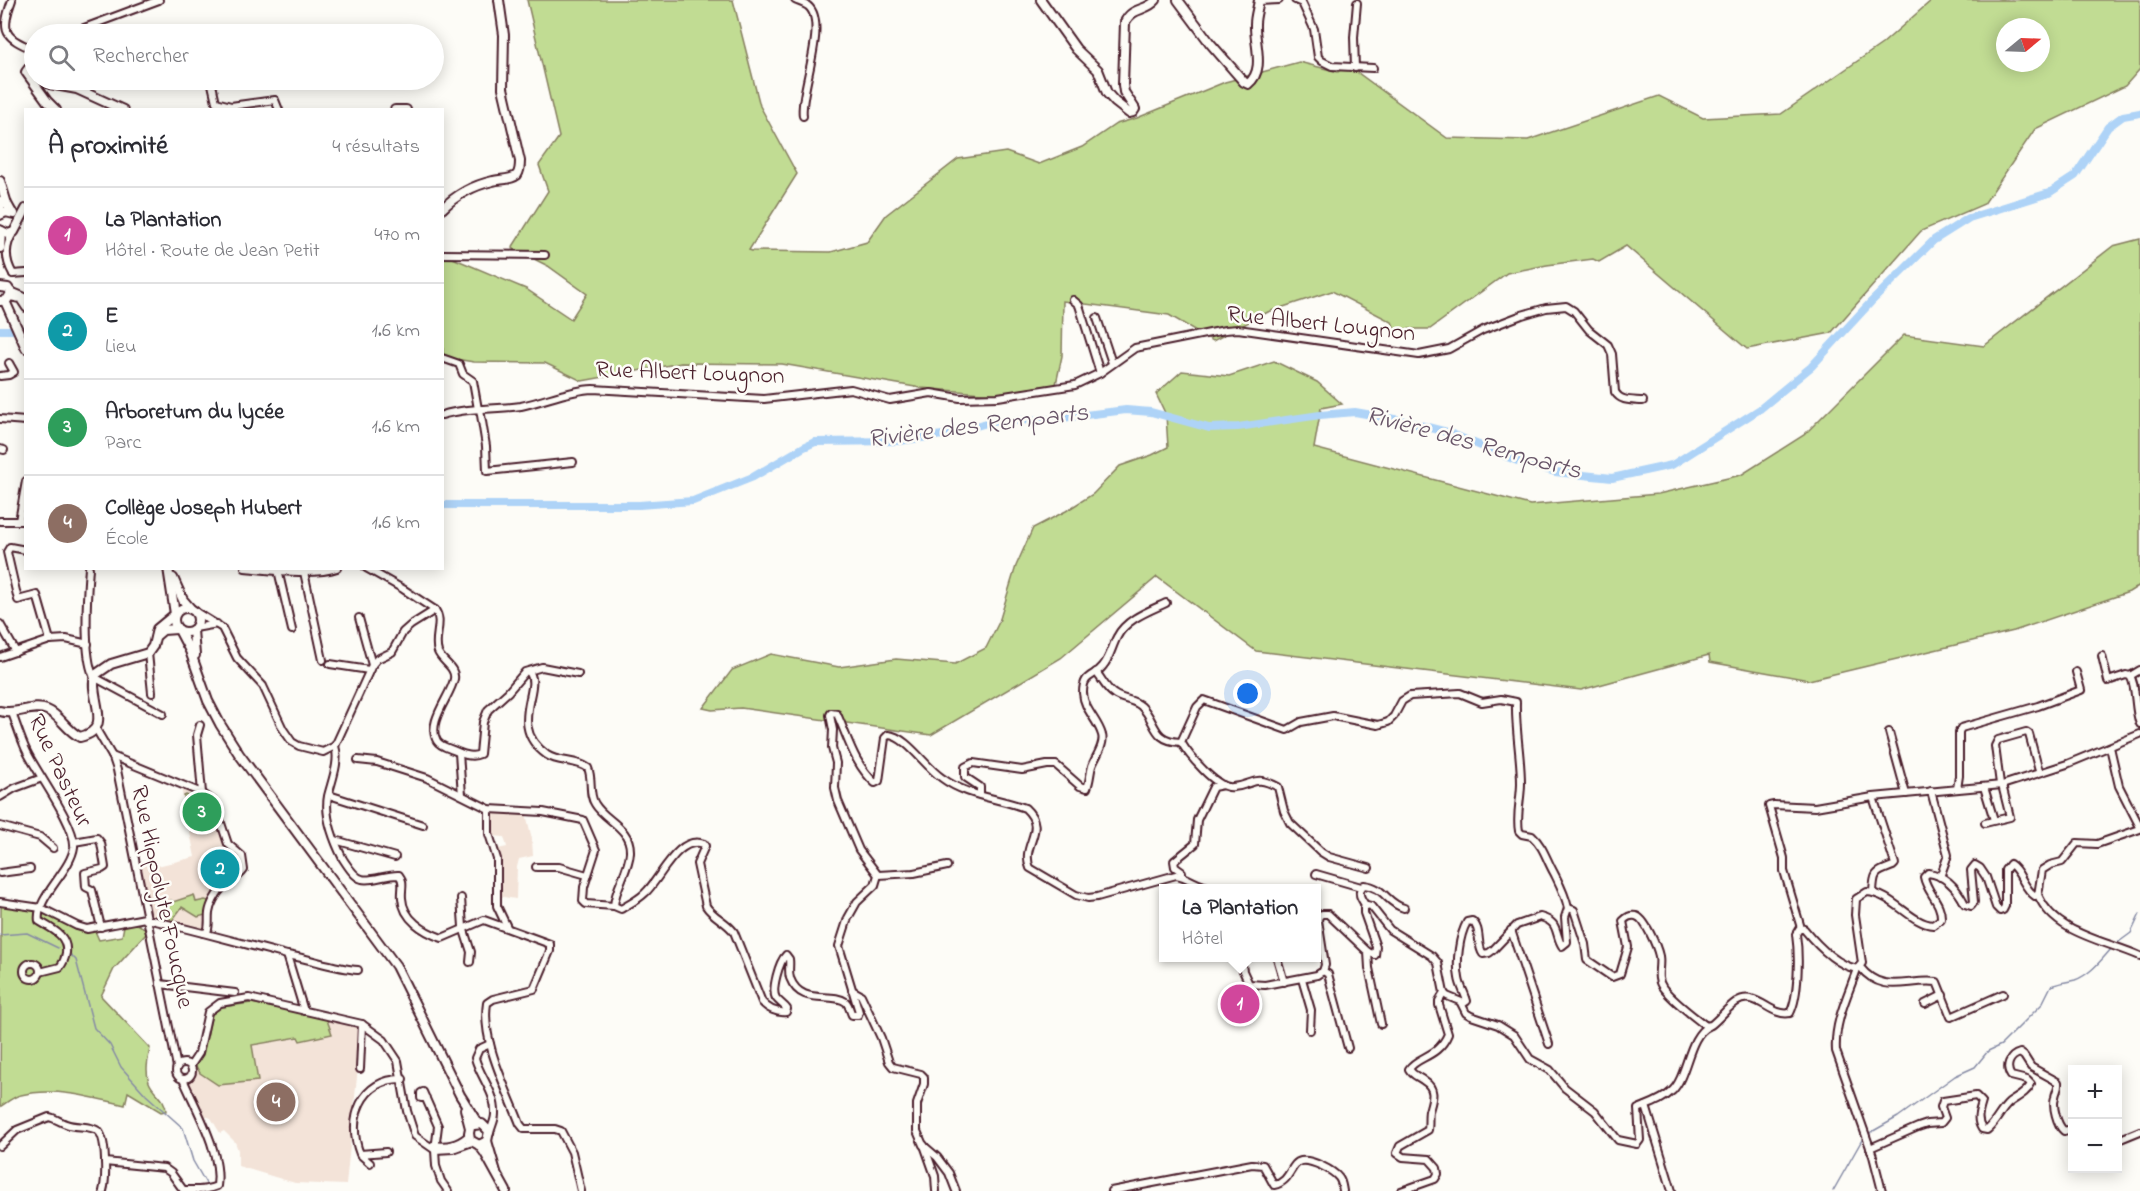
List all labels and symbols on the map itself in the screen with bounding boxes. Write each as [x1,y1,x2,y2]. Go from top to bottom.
north arrow [1996,18,2050,72]
street label: Rue Albert Lougnon [1225,298,1417,352]
street label: Rue Albert Lougnon [595,353,785,395]
water label: Rivière des Remparts [865,395,1091,459]
water label: Rivière des Remparts [1361,397,1586,491]
your location [1233,679,1262,708]
street label: Rue Pasteur [18,709,101,834]
street label: Rue Hippolyte Foucque [119,783,202,1012]
pin: 3 [182,790,222,834]
pin: 2 [200,846,240,892]
pin: 1 [1220,982,1260,1026]
pin: 4 [256,1080,296,1124]

